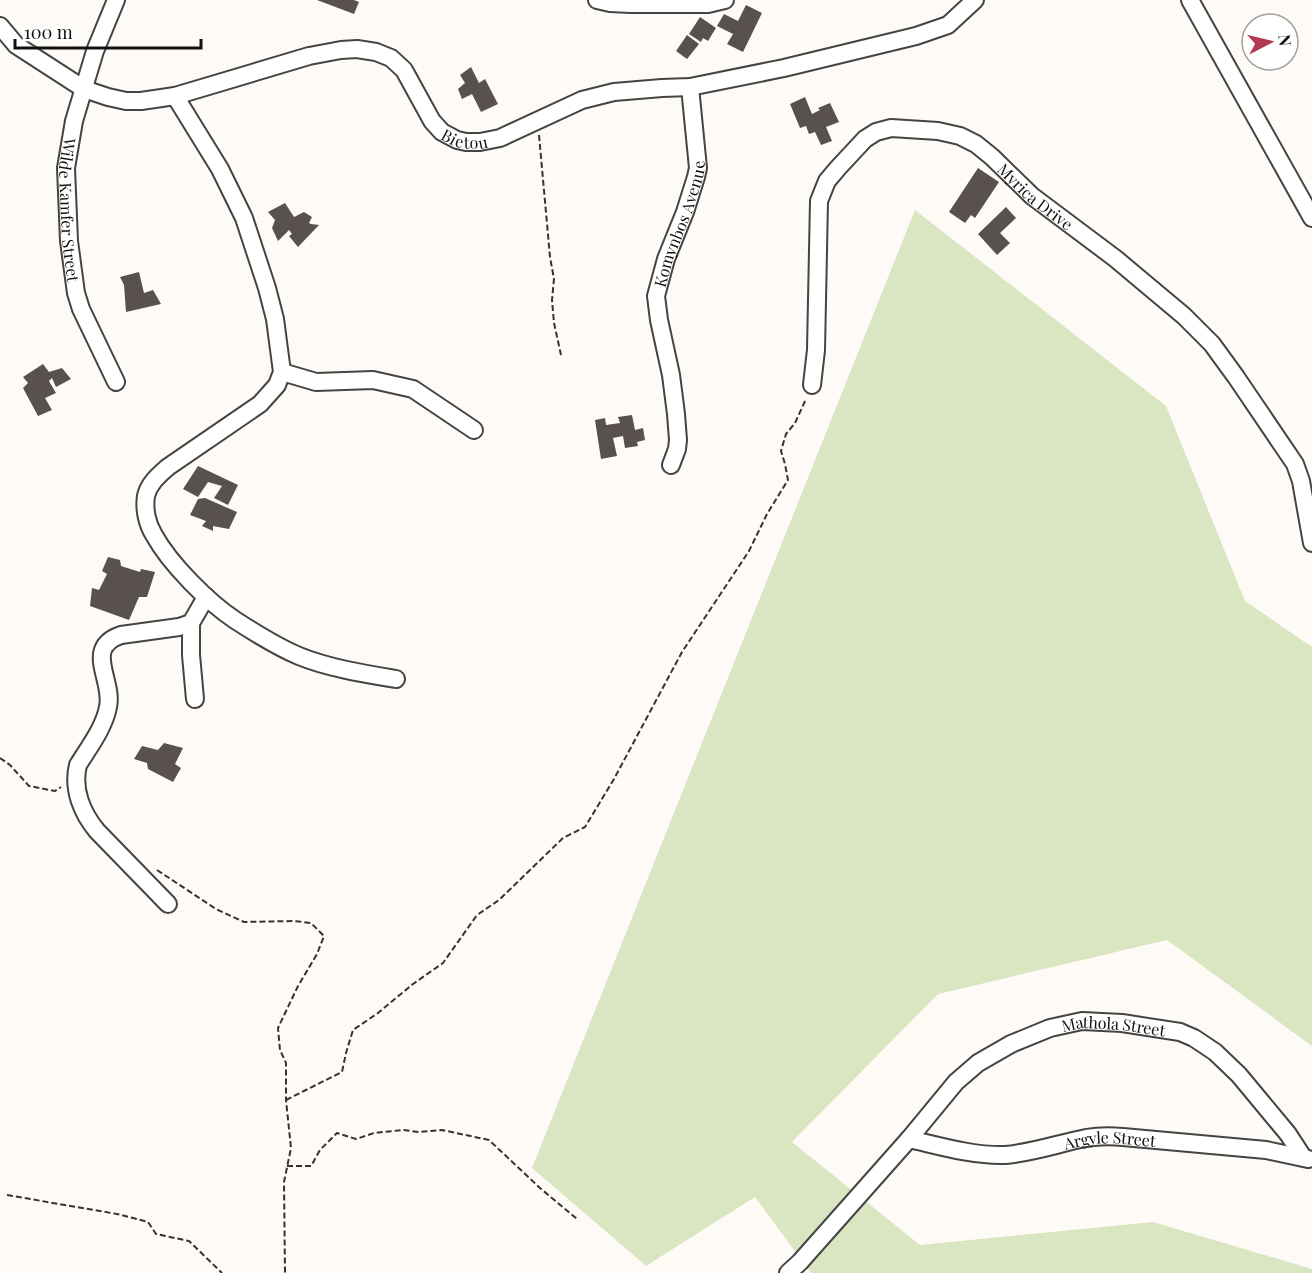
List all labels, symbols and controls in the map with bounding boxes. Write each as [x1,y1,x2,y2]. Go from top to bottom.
scale bar [15,12,201,50]
north arrow [1240,12,1300,72]
text: 100 m [24,20,73,44]
text: N [1274,33,1297,48]
street label: Bietou [438,123,489,153]
street label: Wilde Kamfer Street [55,136,85,284]
street label: Myrica Drive [994,158,1078,234]
street label: Komynbos Avenue [648,160,709,289]
street label: Mathola Street [1059,1011,1167,1040]
street label: Argyle Street [1060,1126,1157,1153]

